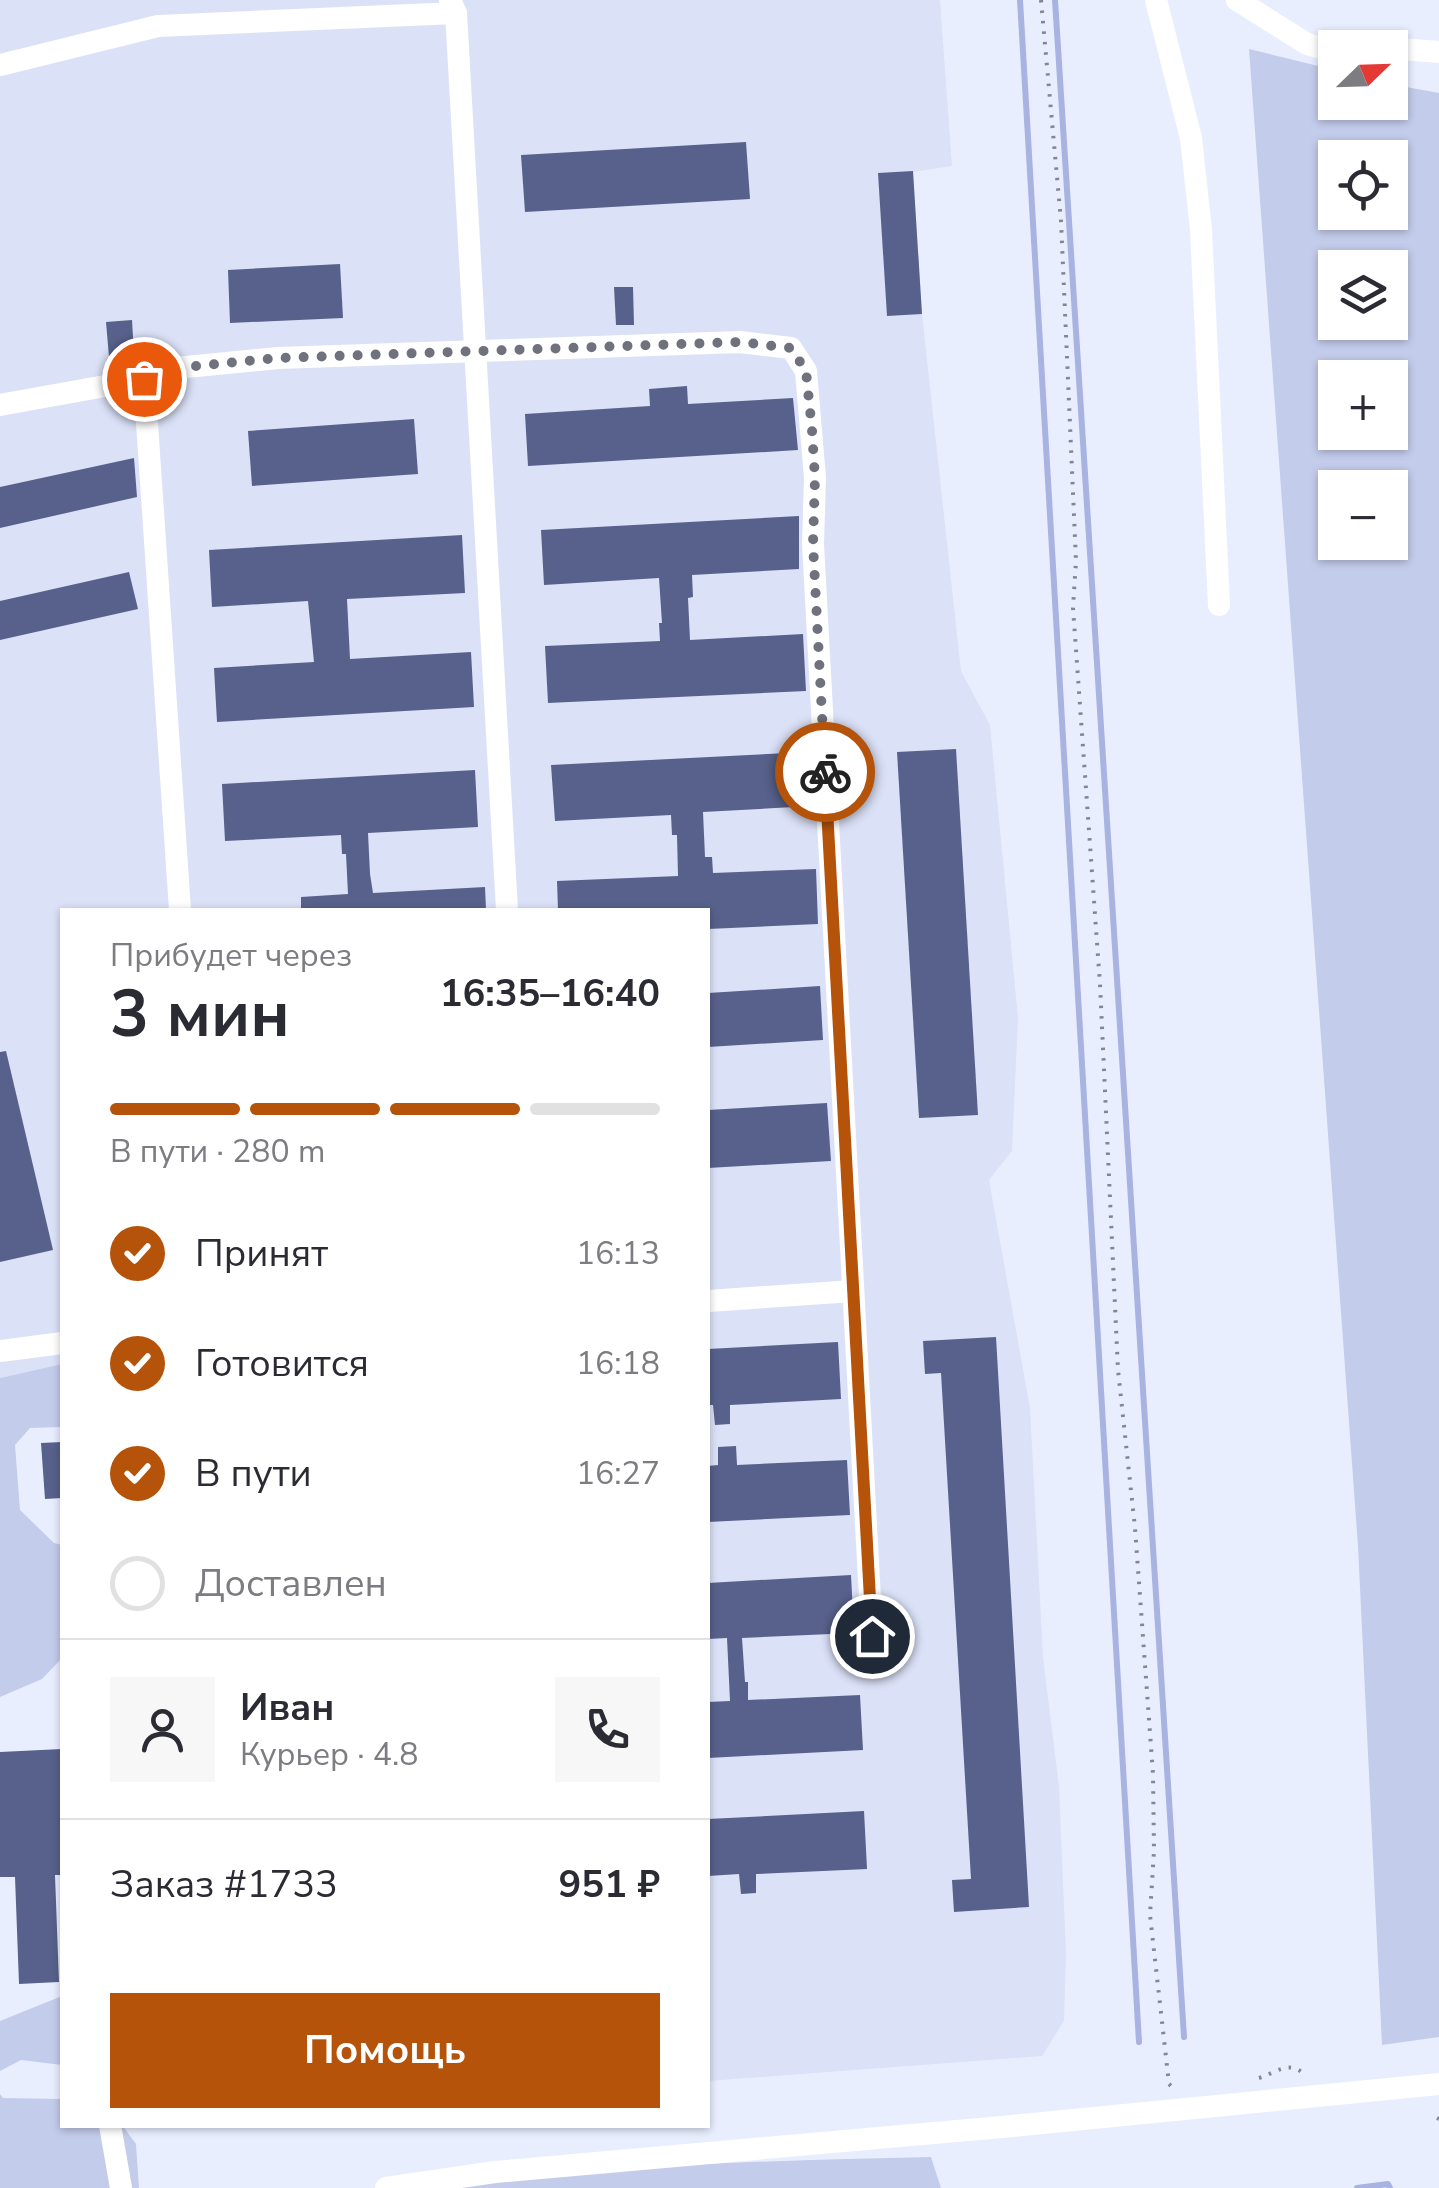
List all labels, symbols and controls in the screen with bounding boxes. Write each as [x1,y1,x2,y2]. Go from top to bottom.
north arrow [1318,30,1408,120]
map controls [1318,30,1408,560]
button: locate [1318,140,1408,230]
button: layers [1318,250,1408,340]
pin [102,337,187,422]
icon: bag [117,352,172,407]
button: + [1318,360,1408,450]
button: − [1318,470,1408,560]
courier [775,722,875,822]
icon: bike [798,745,853,800]
text: Прибудет через [110,934,352,977]
text: 16:35–16:40 [440,968,660,1019]
text: 3 мин [110,970,290,1059]
text: В пути · 280 m [110,1130,325,1173]
icon: check [110,1226,165,1281]
text: Принят [195,1228,328,1279]
text: 16:13 [576,1232,660,1275]
icon: check [110,1336,165,1391]
text: Готовится [195,1338,369,1389]
text: 16:18 [576,1342,660,1385]
icon: check [110,1446,165,1501]
text: В пути [195,1448,312,1499]
text: 16:27 [576,1452,660,1495]
text: Доставлен [195,1558,387,1609]
pin [830,1594,915,1679]
icon: home [845,1609,900,1664]
button: person [110,1677,215,1782]
button: phone [555,1677,660,1782]
text: Иван [240,1682,334,1733]
text: Курьер · 4.8 [240,1733,418,1776]
text: Заказ #1733 [110,1859,338,1910]
text: 951 ₽ [559,1859,660,1910]
button: Помощь [110,1993,660,2108]

